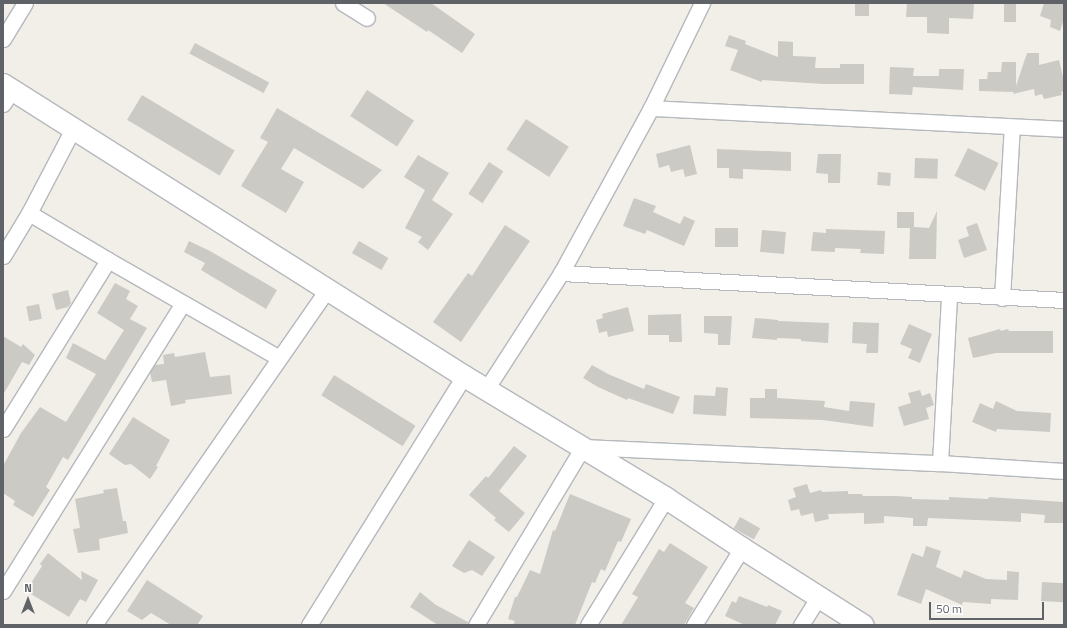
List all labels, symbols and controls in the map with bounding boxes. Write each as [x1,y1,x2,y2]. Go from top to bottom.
north arrow [8,580,48,620]
text: N [24,580,32,596]
scale bar [931,594,1046,620]
text: 50 m [936,599,962,618]

